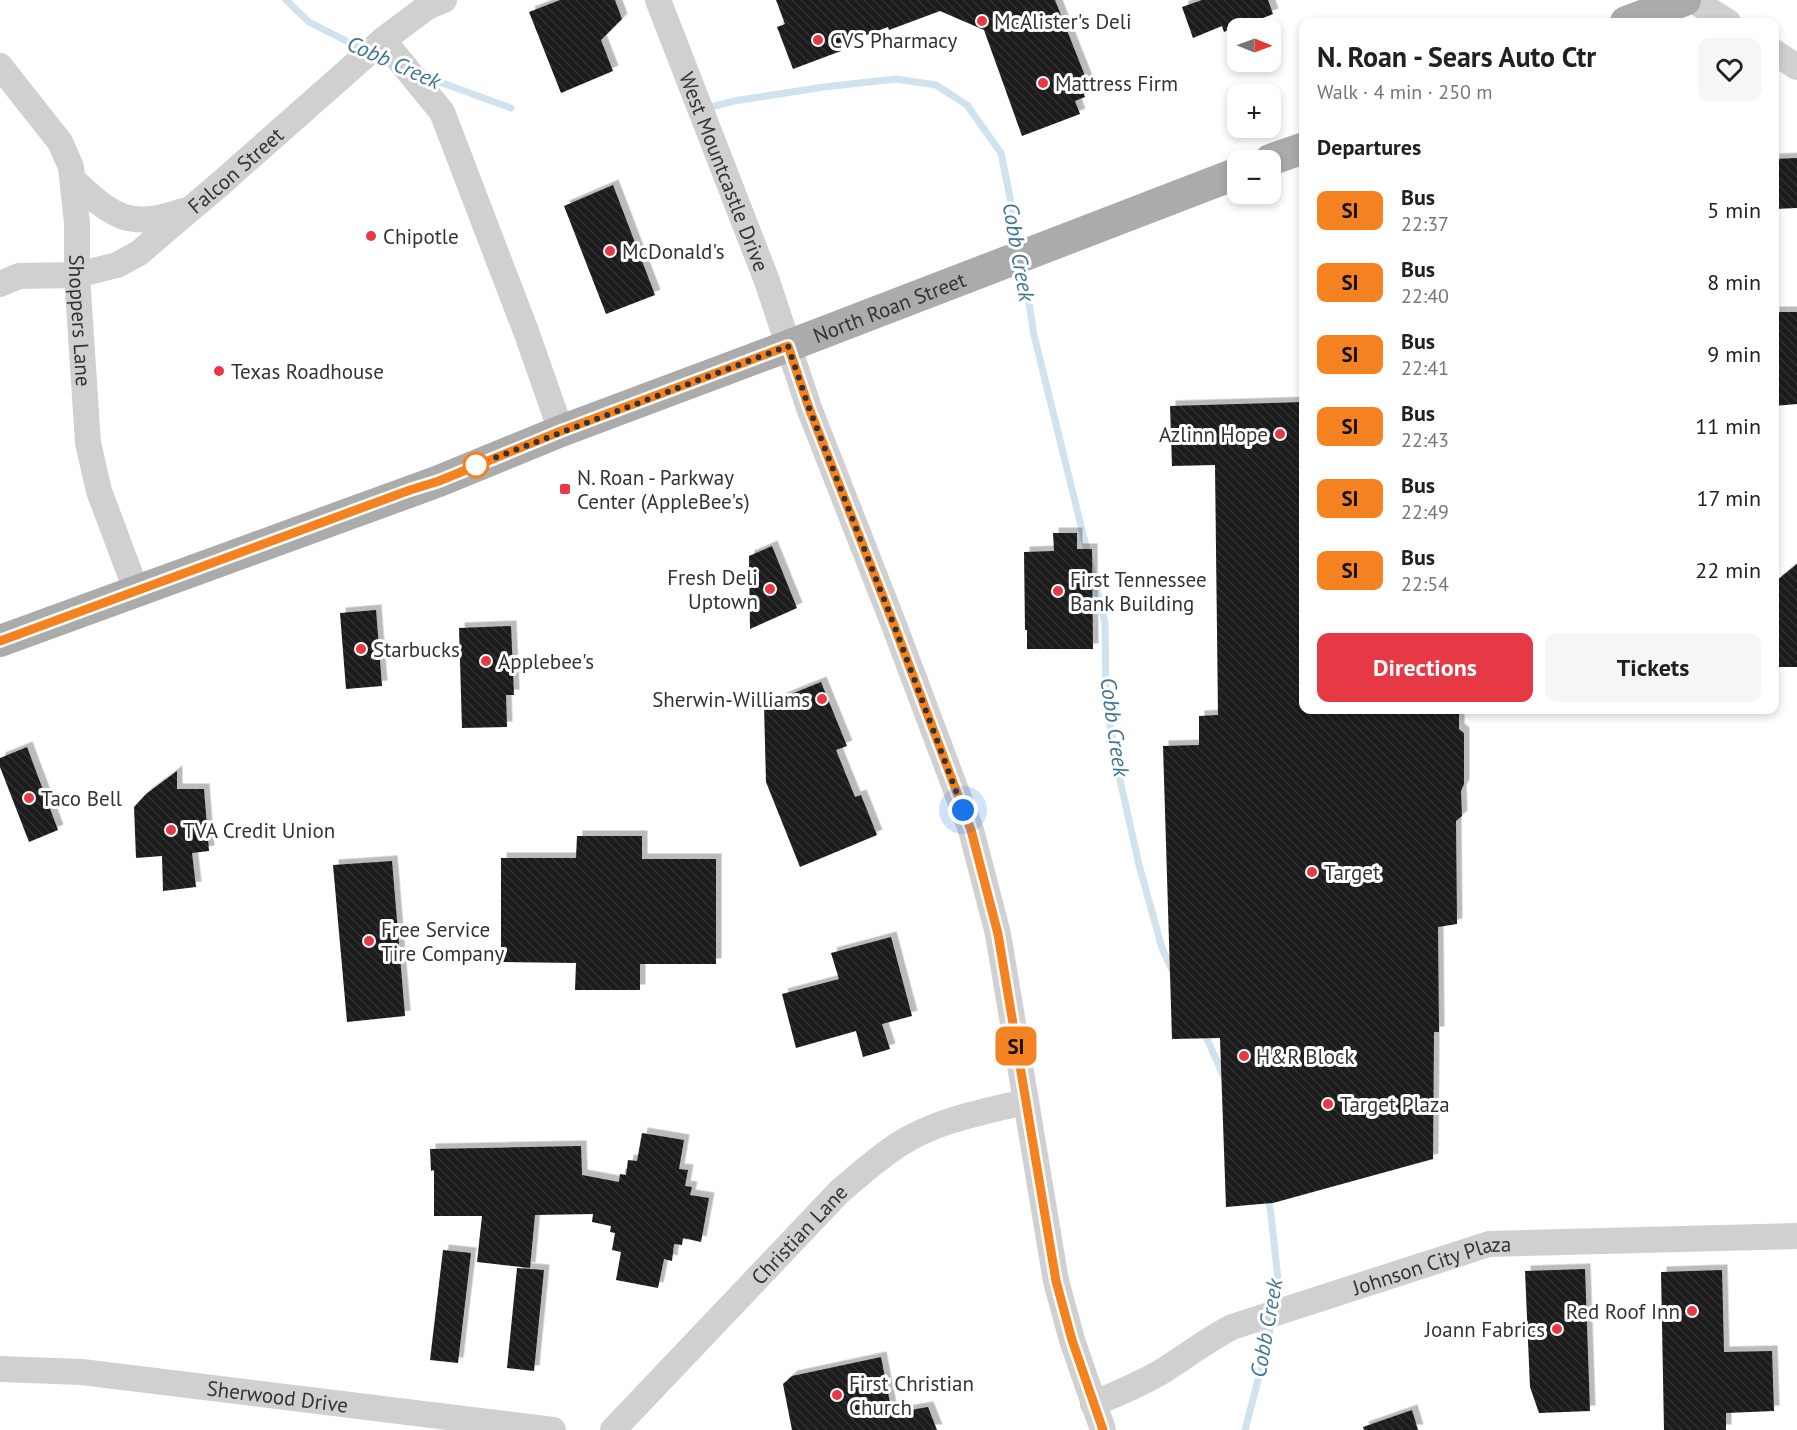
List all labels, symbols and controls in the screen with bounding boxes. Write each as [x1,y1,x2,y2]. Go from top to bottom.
place label: McAlister's Deli [994,8,1132,35]
marker: McAlister's Deli [975,14,989,28]
north arrow [1227,18,1281,72]
map controls [1227,18,1281,204]
place label: CVS Pharmacy [830,27,958,54]
water label: Cobb Creek [343,29,446,96]
marker: CVS Pharmacy [811,33,825,47]
text: N. Roan - Sears Auto Ctr [1317,38,1596,75]
button: heart [1698,38,1761,101]
street label: West Mountcastle Drive [674,68,775,275]
place label: Mattress Firm [1055,70,1178,97]
marker: Mattress Firm [1036,76,1050,90]
text: Walk · 4 min · 250 m [1317,79,1493,105]
button: + [1227,84,1281,138]
street label: Falcon Street [182,121,289,219]
text: Departures [1317,133,1421,161]
button: − [1227,150,1281,204]
text: Bus [1401,183,1435,211]
text: 5 min [1707,196,1761,224]
text: SI [1341,197,1359,224]
water label: Cobb Creek [997,201,1042,305]
text: 22:37 [1401,211,1449,237]
place label: Chipotle [383,223,459,250]
marker: Chipotle [364,229,378,243]
place label: McDonald's [622,238,725,265]
marker: McDonald's [603,244,617,258]
street label: Shoppers Lane [64,255,98,387]
text: Bus [1401,255,1435,283]
street label: North Roan Street [809,266,969,349]
text: 8 min [1707,268,1761,296]
text: SI [1341,269,1359,296]
text: 22:40 [1401,283,1449,309]
text: Bus [1401,327,1435,355]
text: 9 min [1707,340,1761,368]
text: SI [1341,341,1359,368]
text: 22:41 [1401,355,1449,381]
place label: Texas Roadhouse [231,358,384,385]
marker: Texas Roadhouse [212,364,226,378]
text: Bus [1401,399,1435,427]
text: 11 min [1695,412,1761,440]
text: SI [1341,413,1359,440]
place label: Azlinn Hope [1159,421,1268,448]
marker: Azlinn Hope [1273,427,1287,441]
text: 22:43 [1401,427,1449,453]
unlabelled marker [463,452,489,478]
place label: N. Roan - Parkway Center (AppleBee's) [577,464,750,515]
text: Bus [1401,471,1435,499]
marker: N. Roan - Parkway Center (AppleBee's) [558,482,572,496]
text: 17 min [1697,484,1761,512]
text: SI [1341,485,1359,512]
text: 22:49 [1401,499,1449,525]
text: Bus [1401,543,1435,571]
text: 22 min [1695,556,1761,584]
text: SI [1341,557,1359,584]
place label: Fresh Deli Uptown [667,564,758,615]
place label: First Tennessee Bank Building [1070,566,1207,617]
text: 22:54 [1401,571,1449,597]
marker: Fresh Deli Uptown [763,582,777,596]
marker: First Tennessee Bank Building [1051,584,1065,598]
button: Directions [1317,633,1533,702]
button: Tickets [1545,633,1761,702]
place label: Starbucks [373,636,460,663]
marker: Starbucks [354,642,368,656]
place label: Applebee's [498,648,594,675]
marker: Applebee's [479,654,493,668]
water label: Cobb Creek [1094,676,1136,779]
place label: Sherwin-Williams [652,686,810,713]
marker: Sherwin-Williams [815,692,829,706]
place label: Taco Bell [41,785,122,812]
marker: Taco Bell [22,791,36,805]
your location [948,795,978,825]
place label: TVA Credit Union [183,817,335,844]
marker: TVA Credit Union [164,823,178,837]
place label: Target [1324,859,1380,886]
marker: Target [1305,865,1319,879]
place label: Free Service Tire Company [381,916,505,967]
marker: Free Service Tire Company [362,934,376,948]
line badge: SI [989,1026,1043,1066]
text: SI [1007,1033,1025,1060]
place label: H&R Block [1256,1043,1355,1070]
marker: H&R Block [1237,1049,1251,1063]
place label: Target Plaza [1340,1091,1450,1118]
marker: Target Plaza [1321,1097,1335,1111]
street label: Christian Lane [745,1178,853,1290]
street label: Johnson City Plaza [1348,1230,1512,1301]
water label: Cobb Creek [1244,1275,1289,1379]
place label: Red Roof Inn [1566,1298,1680,1325]
marker: Red Roof Inn [1685,1304,1699,1318]
place label: Joann Fabrics [1424,1316,1545,1343]
marker: Joann Fabrics [1550,1322,1564,1336]
place label: First Christian Church [849,1370,974,1421]
street label: Sherwood Drive [205,1374,350,1418]
marker: First Christian Church [830,1388,844,1402]

